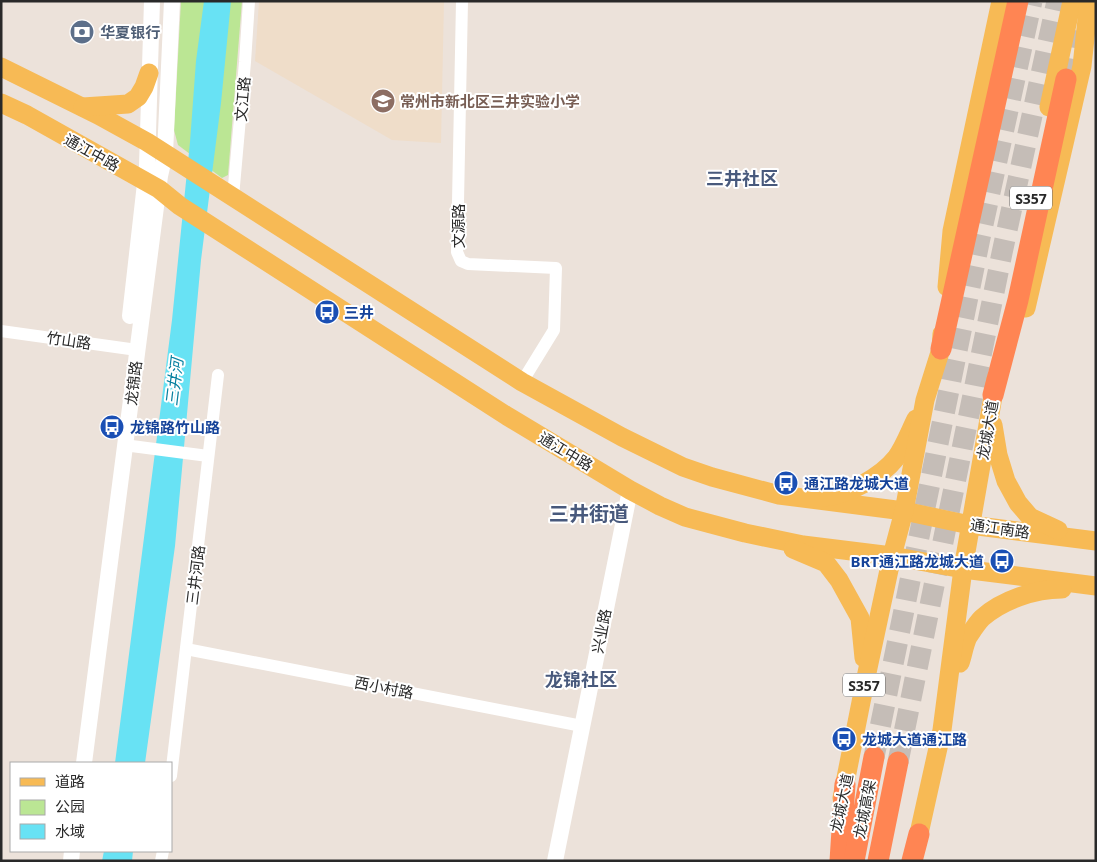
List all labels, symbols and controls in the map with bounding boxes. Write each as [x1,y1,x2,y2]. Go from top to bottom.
bank icon: 华夏银行 [69,19,95,45]
place label: 华夏银行 [100,22,160,42]
street label: 文江路 [230,76,254,122]
school or university icon: 常州市新北区三井实验小学 [370,88,396,114]
place label: 常州市新北区三井实验小学 [400,91,580,111]
street label: 通江中路 [61,129,123,175]
district label: 三井社区 [706,166,778,190]
road number: S357 [1010,187,1052,210]
street label: 文源路 [448,203,468,249]
bus stop icon: 三井 [314,299,340,325]
place label: 三井 [344,302,374,322]
street label: 竹山路 [45,327,93,353]
water label: 三井河 [160,354,188,407]
street label: 龙锦路 [120,359,146,407]
street label: 龙城大道 [972,399,1002,461]
bus stop icon: 龙锦路竹山路 [99,414,125,440]
place label: 龙锦路竹山路 [130,417,220,437]
street label: 通江中路 [535,427,597,475]
bus stop icon: 通江路龙城大道 [773,470,799,496]
place label: 通江路龙城大道 [804,473,909,493]
district label: 三井街道 [549,500,629,527]
street label: 通江南路 [969,514,1031,542]
street label: 三井河路 [181,544,209,606]
bus stop icon: BRT通江路龙城大道 [989,548,1015,574]
place label: BRT通江路龙城大道 [851,551,984,571]
street label: 兴业路 [587,607,615,655]
district label: 龙锦社区 [545,667,617,691]
street label: 西小村路 [353,671,415,703]
road number: S357 [843,674,885,696]
bus stop icon: 龙城大道通江路 [831,726,857,752]
place label: 龙城大道通江路 [862,729,967,749]
legend [10,762,172,852]
text: 道路 [55,771,85,791]
street label: 龙城大道 [825,772,857,834]
street label: 龙城高架 [848,778,880,840]
text: 公园 [55,796,85,816]
text: 水域 [55,821,85,841]

